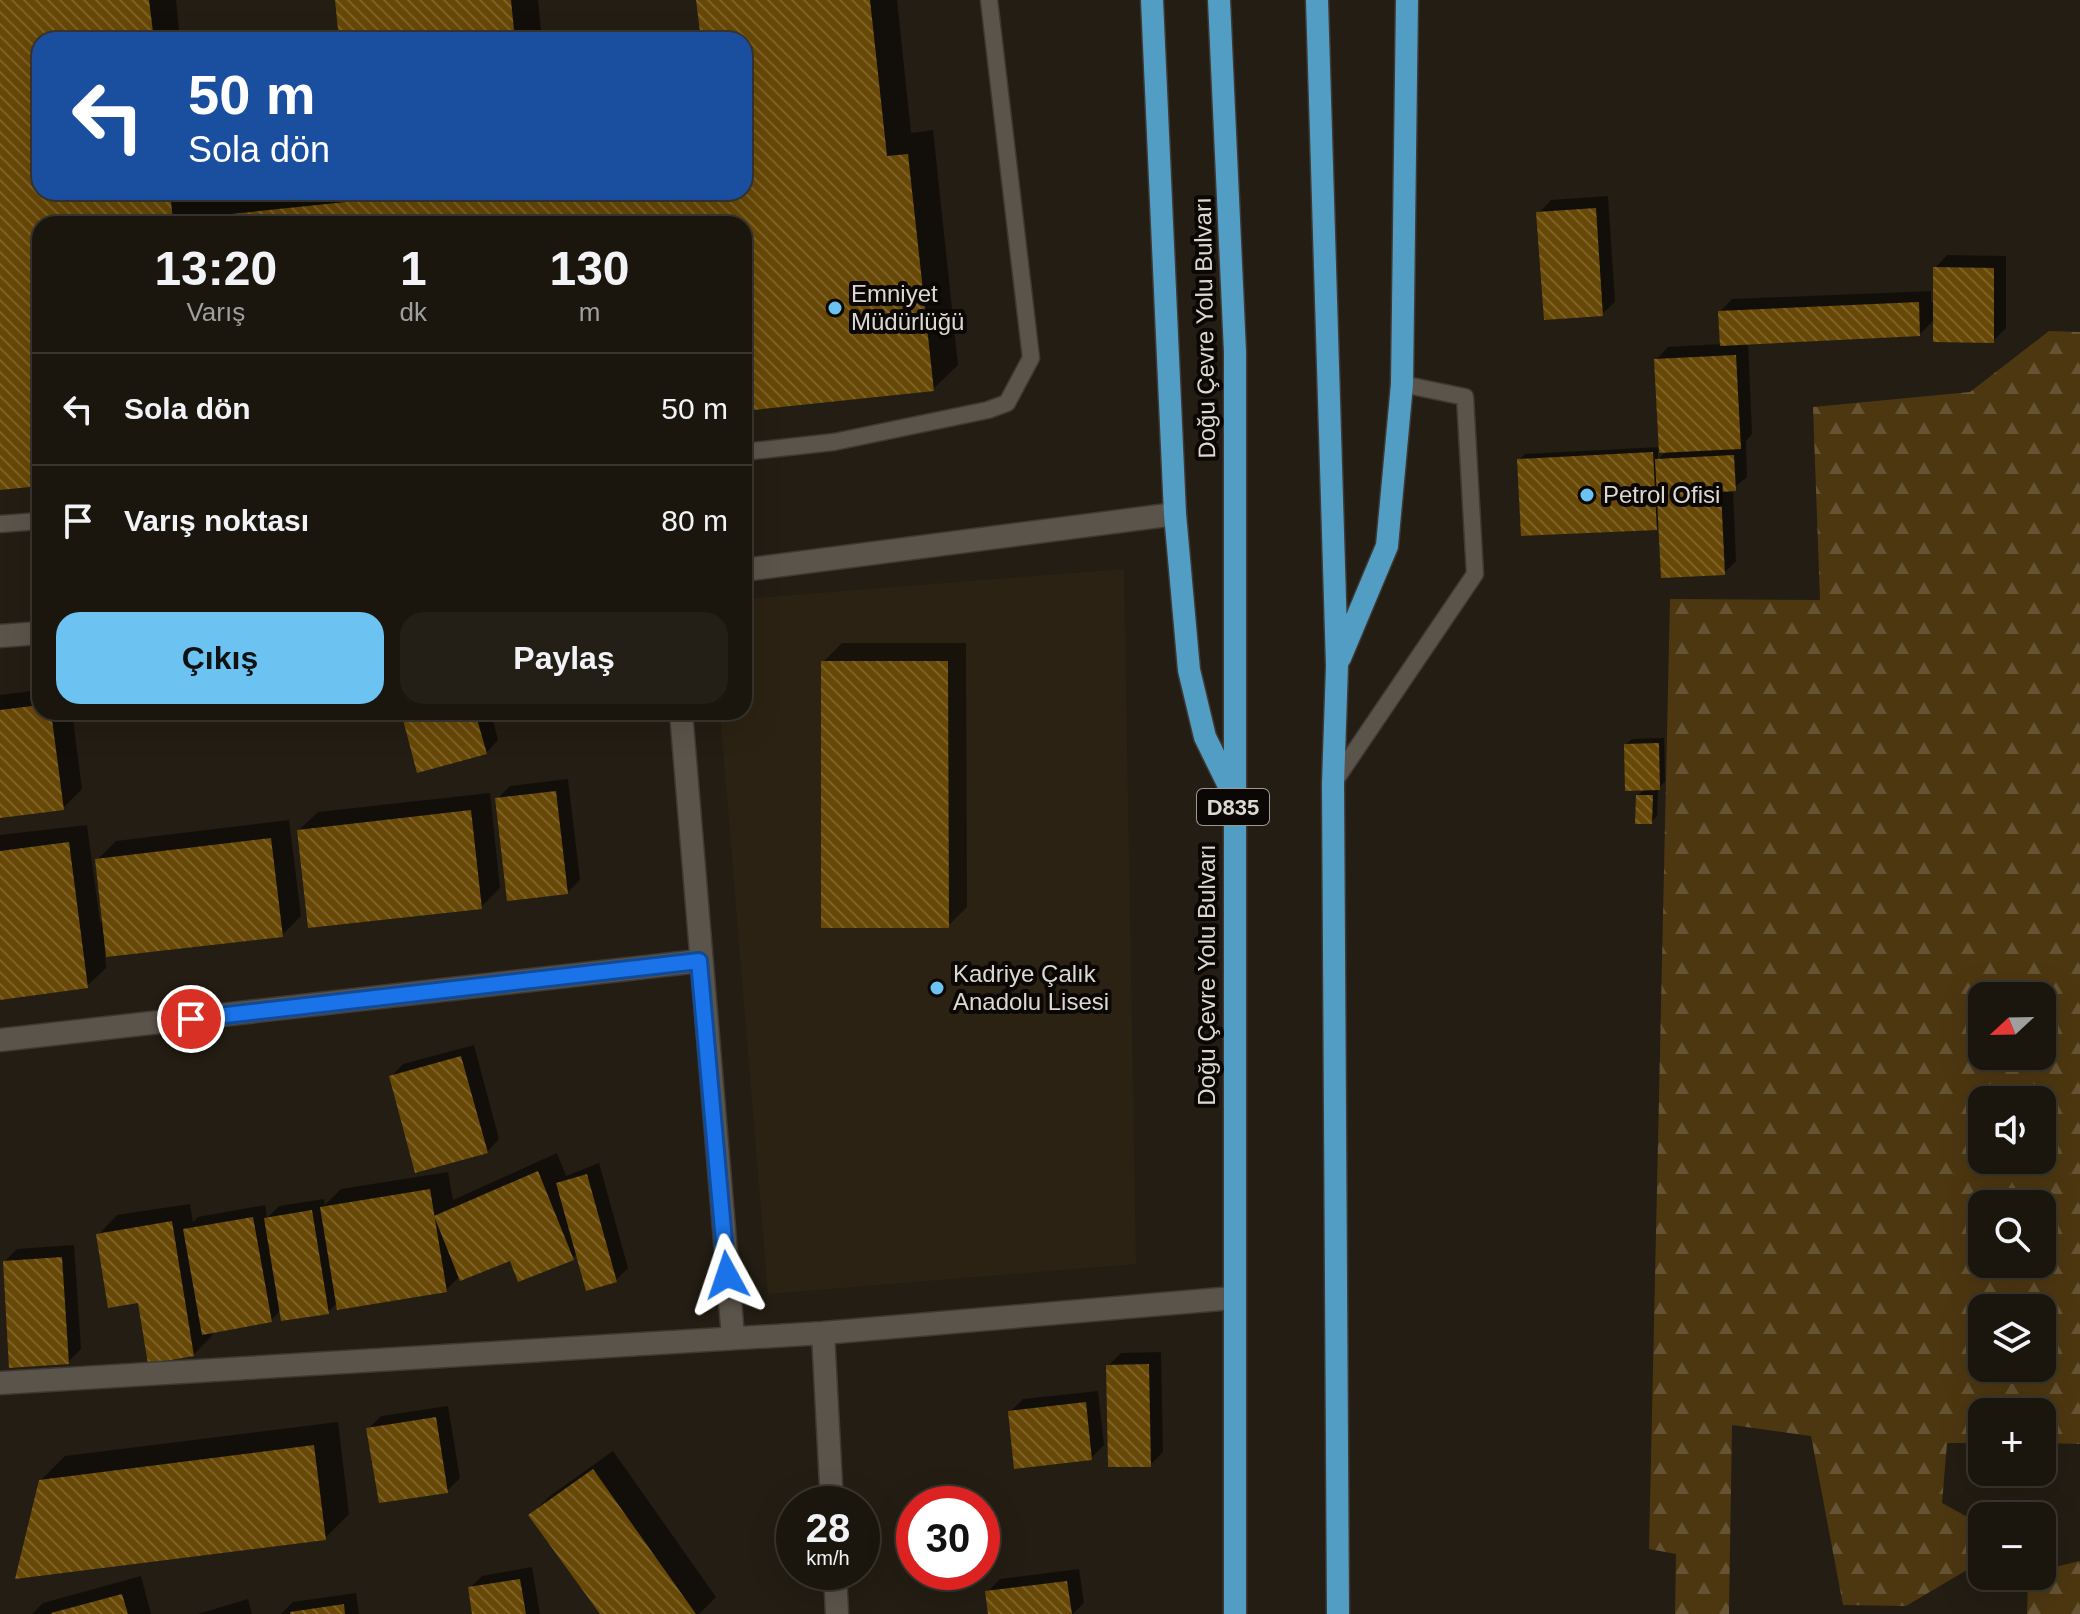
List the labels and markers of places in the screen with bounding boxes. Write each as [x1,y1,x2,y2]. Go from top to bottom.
place label: Emniyet Müdürlüğü [851,280,964,335]
marker: Emniyet Müdürlüğü [826,299,844,317]
place label: Petrol Ofisi [1603,481,1720,508]
marker: Petrol Ofisi [1578,486,1596,504]
place label: Kadriye Çalık Anadolu Lisesi [953,960,1109,1015]
marker: Kadriye Çalık Anadolu Lisesi [928,979,946,997]
pin [157,985,225,1053]

